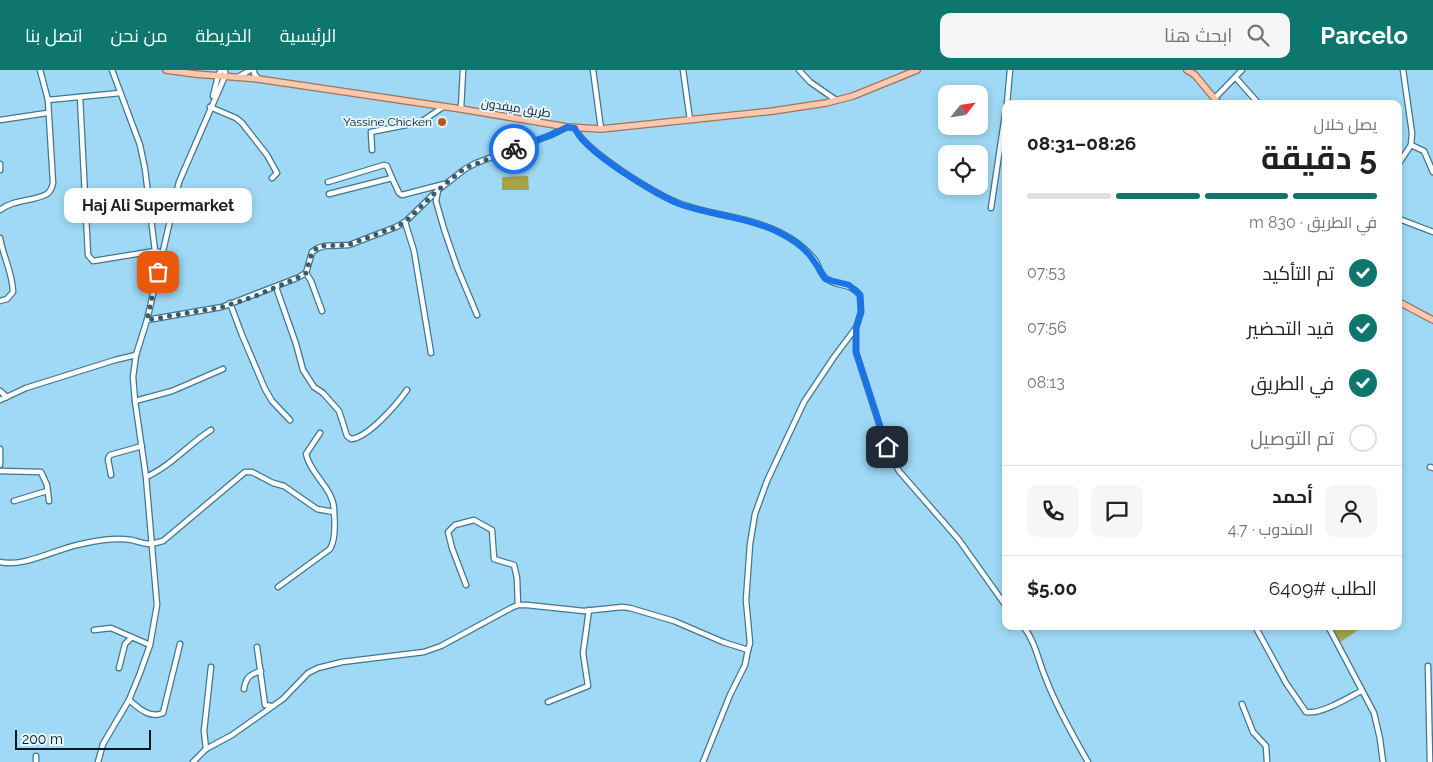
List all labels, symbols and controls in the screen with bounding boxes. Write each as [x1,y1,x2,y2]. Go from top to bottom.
search box [940,13,1290,58]
icon: search [1244,21,1272,49]
text: Parcelo [1320,21,1408,50]
text: ابحث هنا [1164,24,1232,46]
text: اتصل بنا [25,25,83,46]
text: من نحن [111,25,168,46]
text: الخريطة [196,25,252,46]
text: الرئيسية [280,25,336,46]
north arrow [938,85,988,135]
map controls [938,85,988,195]
street label: طريق ميفدون [480,96,552,120]
place label: Yassine Chicken [343,115,432,129]
text: يصل خلال [1314,115,1377,134]
marker: Yassine Chicken [436,116,448,128]
courier [489,124,539,174]
text: 08:26–08:31 [1027,132,1136,154]
icon: bike [500,135,528,163]
text: 5 دقيقة [1261,139,1377,176]
button: locate [938,145,988,195]
callout: Haj Ali Supermarket [64,187,252,222]
text: Haj Ali Supermarket [82,196,234,215]
text: في الطريق · 830 m [1249,213,1377,232]
pin [137,251,179,293]
icon: bag [144,258,172,286]
icon: check [1349,259,1377,287]
text: تم التأكيد [1262,262,1334,284]
text: 07:53 [1027,263,1066,282]
icon: check [1349,314,1377,342]
text: قيد التحضير [1247,317,1334,339]
text: 07:56 [1027,318,1067,337]
icon: check [1349,369,1377,397]
text: في الطريق [1251,372,1334,394]
text: 08:13 [1027,373,1065,392]
pin [866,426,908,468]
text: تم التوصيل [1250,427,1334,449]
icon: home [873,433,901,461]
button: phone [1027,485,1079,537]
button: chat [1091,485,1143,537]
text: أحمد [1272,485,1313,507]
button: person [1325,485,1377,537]
text: المندوب · 4.7 [1228,520,1313,539]
text: $5.00 [1027,577,1077,599]
text: الطلب #6409 [1269,577,1377,599]
scale bar [15,727,151,750]
text: 200 m [22,731,63,747]

